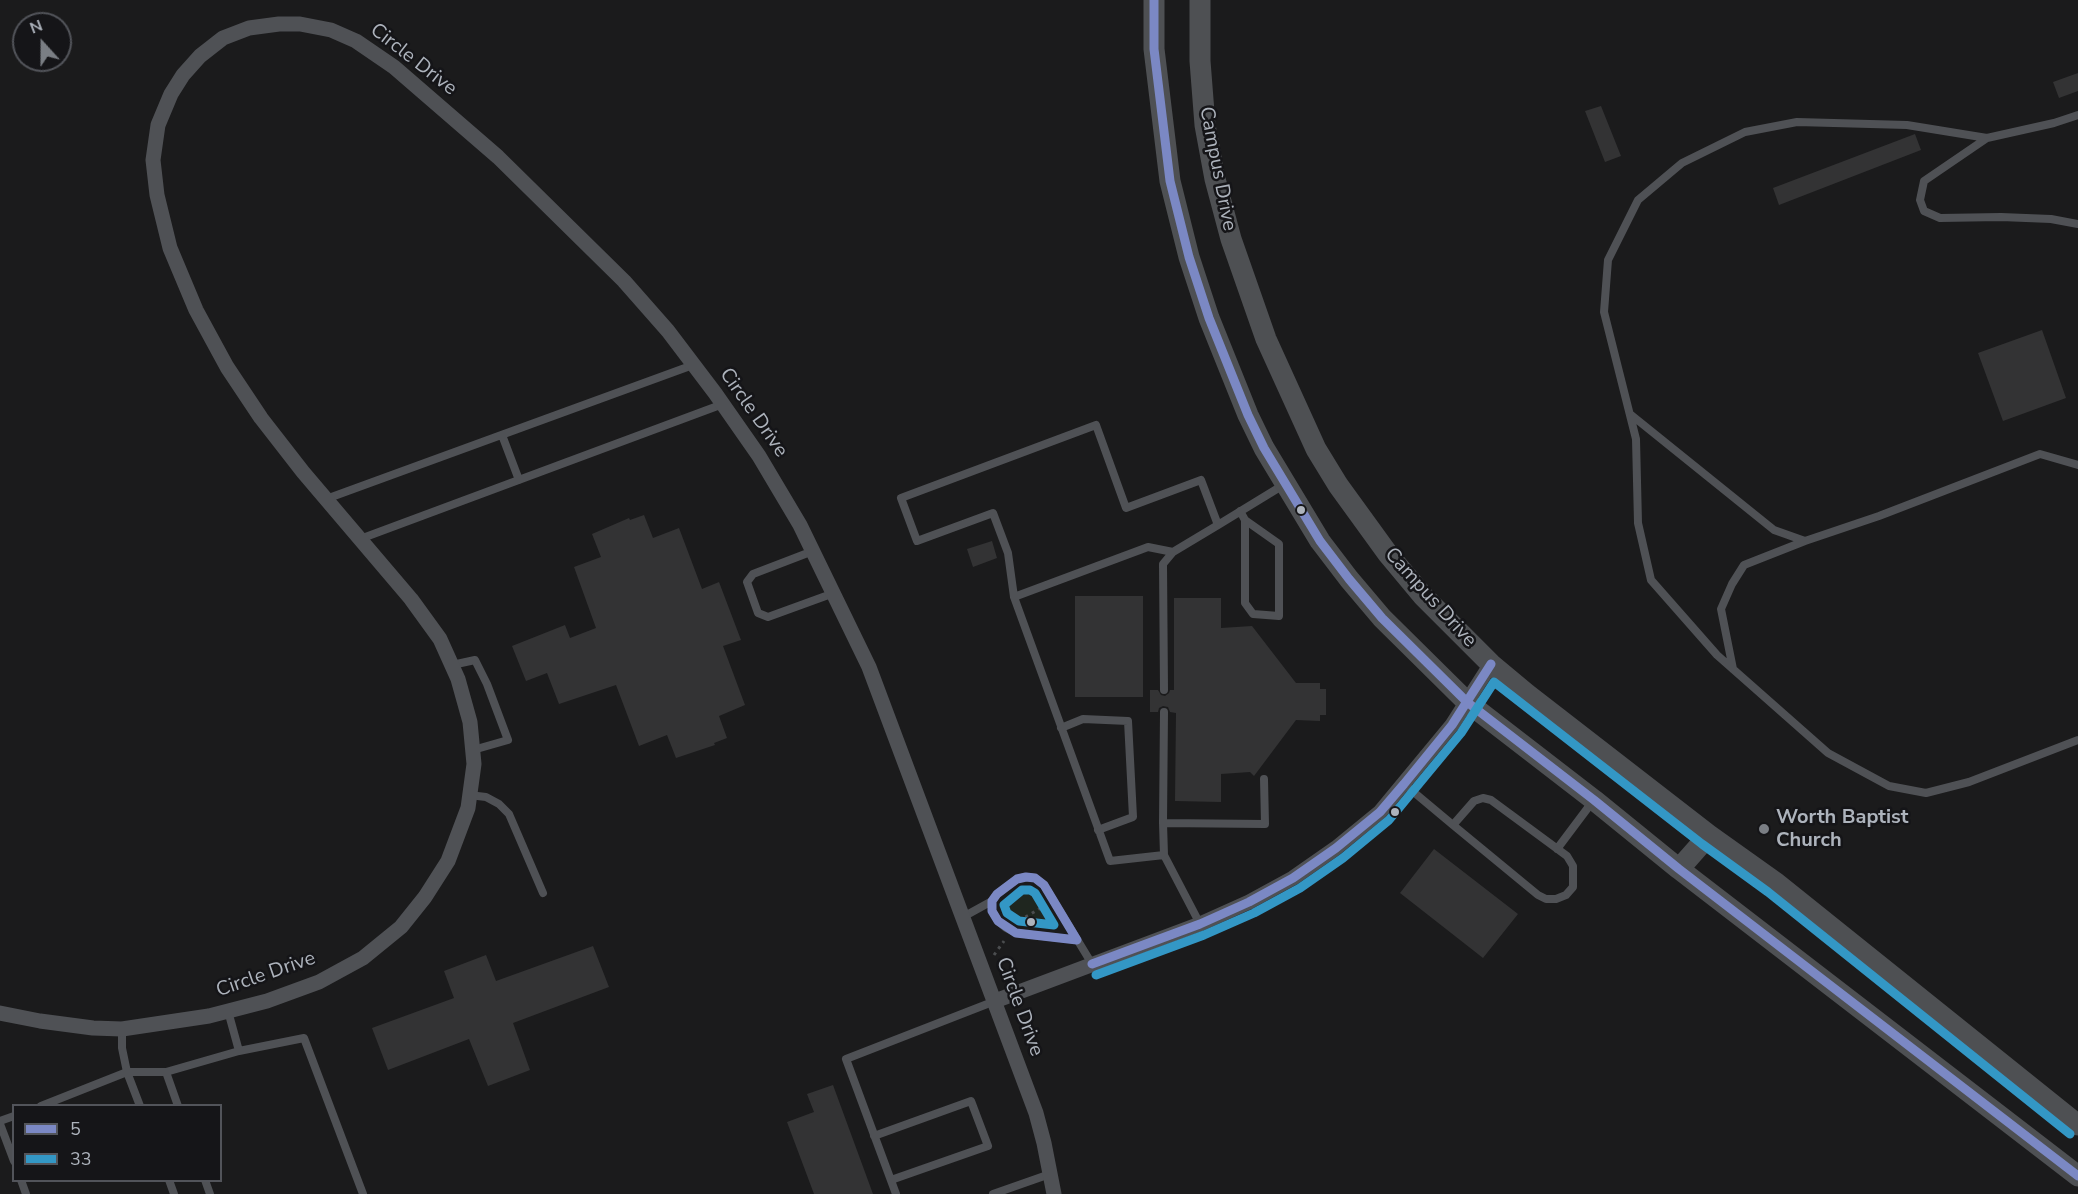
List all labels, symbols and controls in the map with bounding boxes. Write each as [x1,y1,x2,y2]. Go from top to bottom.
north arrow [12,12,72,72]
text: N [27,15,46,39]
street label: Circle Drive [365,19,461,101]
street label: Campus Drive [1193,105,1241,233]
street label: Circle Drive [714,364,792,462]
unlabelled marker [1295,504,1307,516]
street label: Campus Drive [1379,543,1481,653]
unlabelled marker [1389,806,1401,818]
place label: Worth Baptist Church [1776,806,1908,853]
marker: Worth Baptist Church [1757,822,1771,836]
unlabelled marker [1025,916,1037,928]
street label: Circle Drive [213,947,319,1003]
street label: Circle Drive [990,954,1048,1060]
legend [12,1104,222,1182]
text: 5 [70,1117,81,1141]
text: 33 [70,1147,92,1171]

